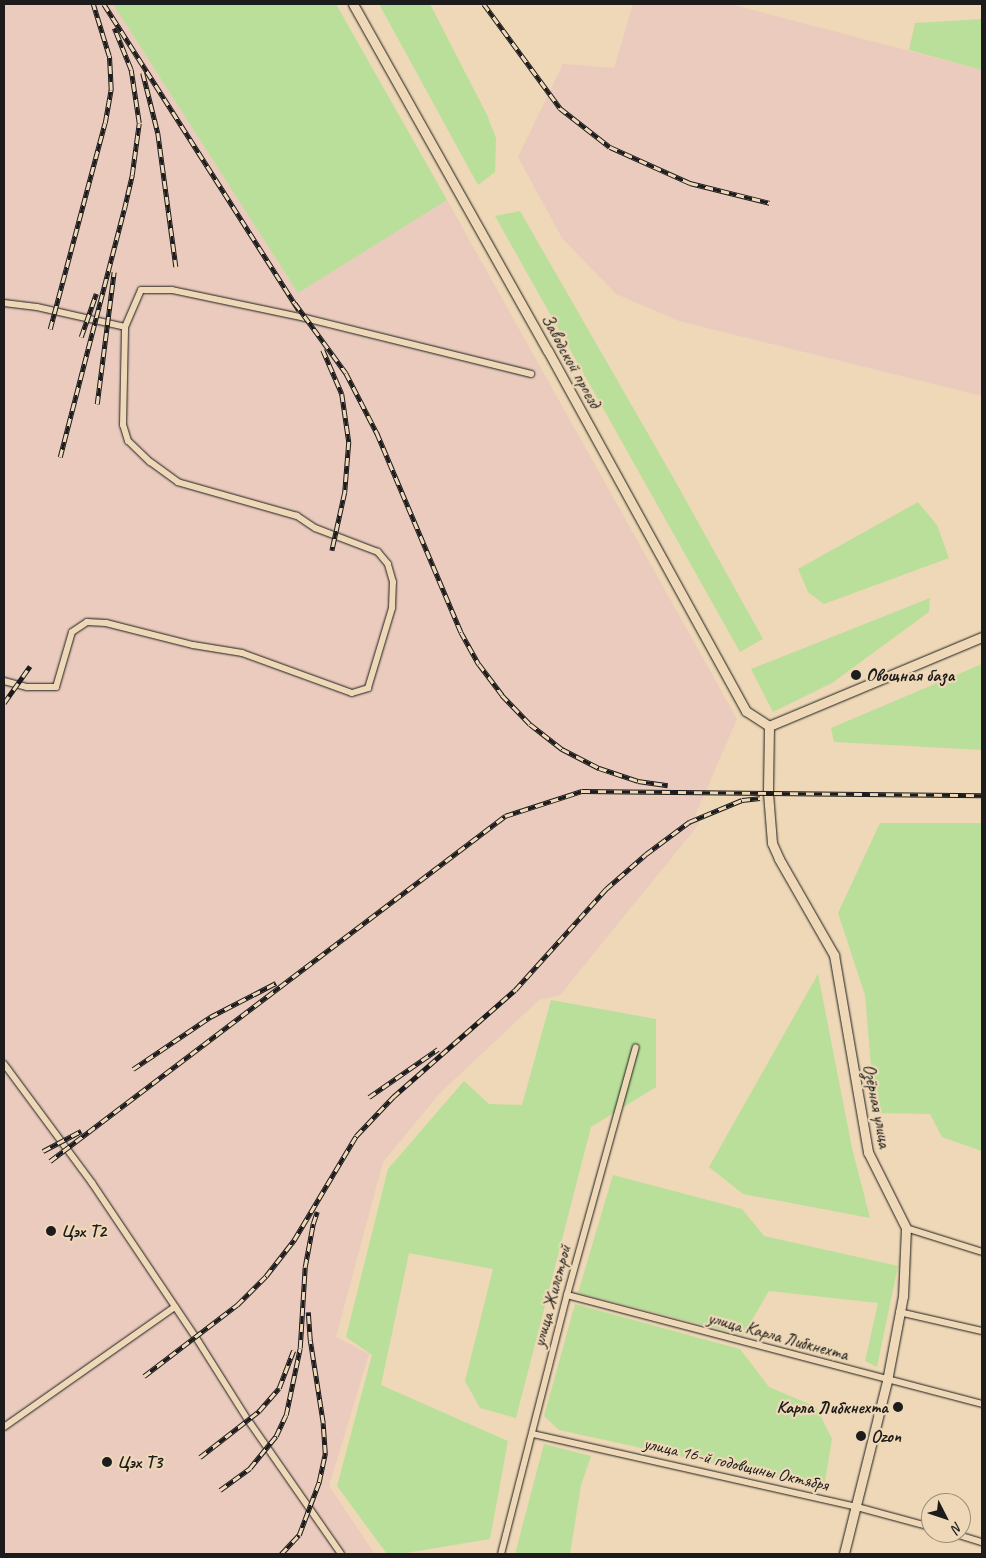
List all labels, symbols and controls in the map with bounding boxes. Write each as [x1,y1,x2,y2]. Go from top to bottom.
street label: Заводской проезд [536,310,606,412]
place label: Овощная база [866,664,954,686]
marker: Овощная база [850,669,862,681]
street label: Озёрная улица [858,1062,896,1150]
place label: Цэх Т2 [61,1220,106,1242]
marker: Цэх Т2 [45,1225,57,1237]
street label: улица Жилстрой [528,1243,576,1349]
street label: улица Карла Либкнехта [705,1307,851,1365]
place label: Карла Либкнехта [774,1396,888,1418]
marker: Карла Либкнехта [892,1401,904,1413]
place label: Ozon [871,1425,901,1447]
marker: Ozon [855,1430,867,1442]
street label: улица 16-й годовщины Октября [642,1432,830,1496]
place label: Цэх Т3 [117,1451,162,1473]
marker: Цэх Т3 [101,1456,113,1468]
north arrow [921,1493,971,1543]
text: N [948,1519,966,1536]

